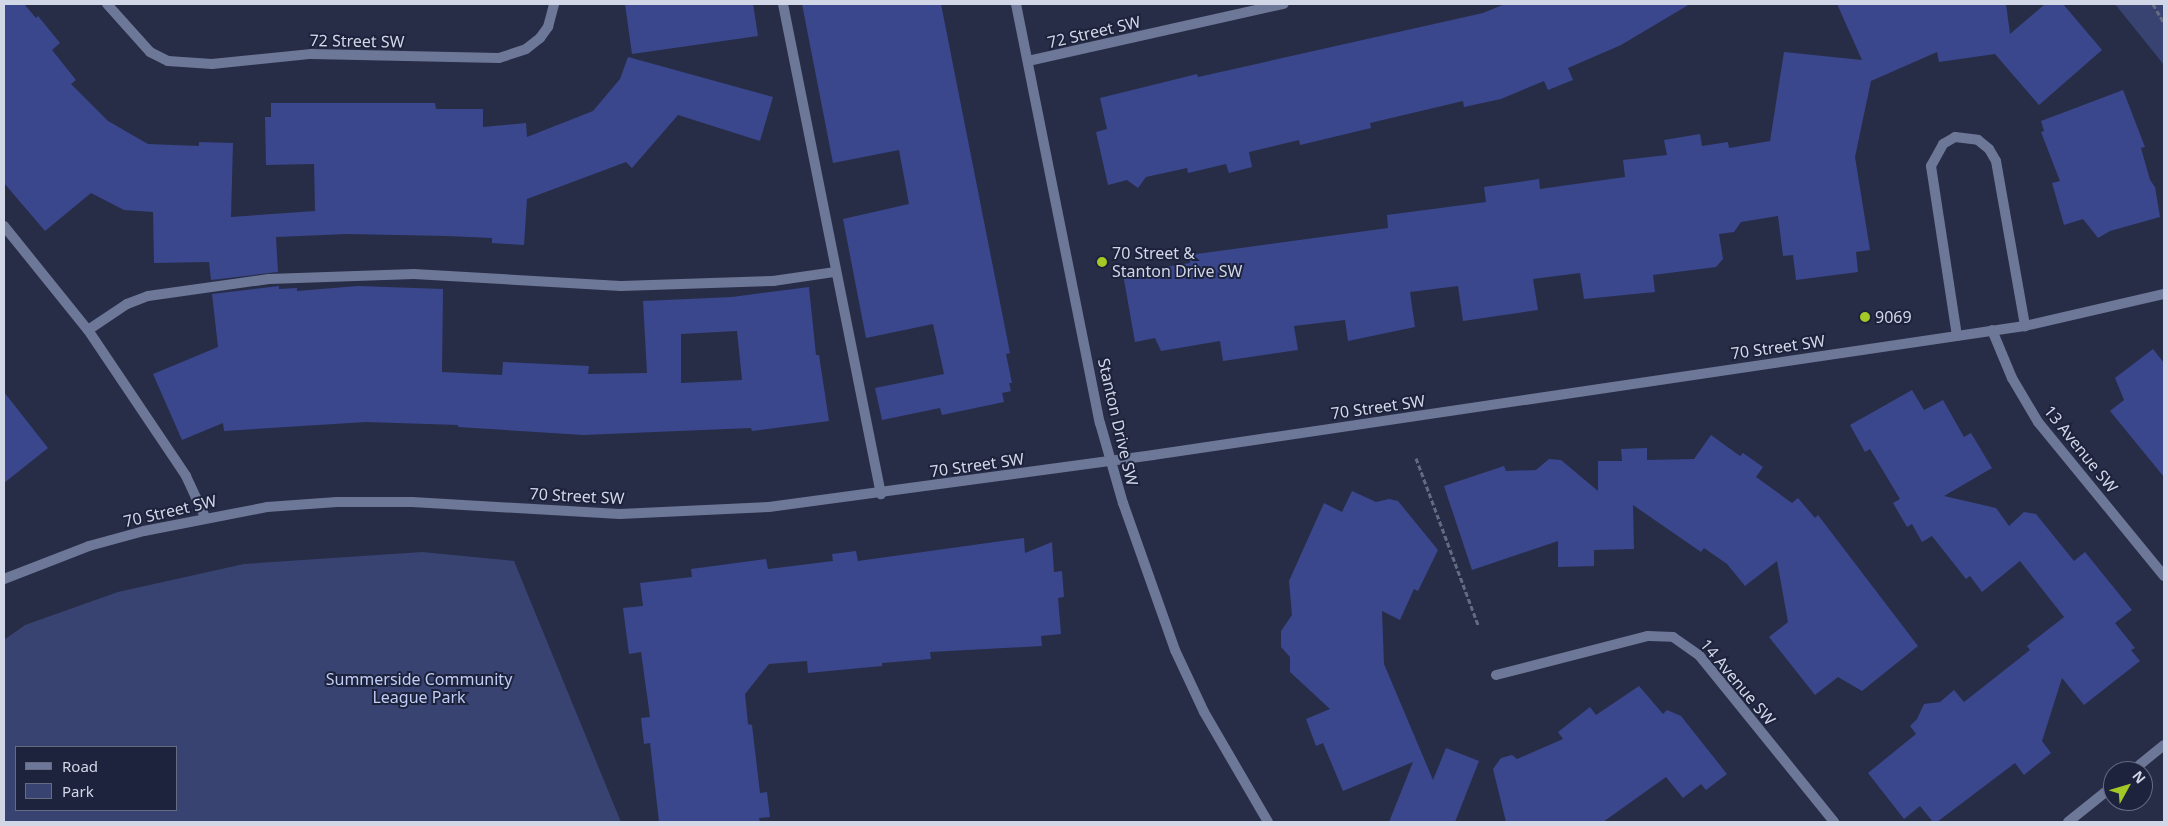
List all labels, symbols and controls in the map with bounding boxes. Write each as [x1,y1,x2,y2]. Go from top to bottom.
street label: 72 Street SW [1046,12,1142,52]
street label: 72 Street SW [309,31,405,51]
place label: 70 Street & Stanton Drive SW [1112,243,1242,281]
marker: 70 Street & Stanton Drive SW [1096,256,1108,268]
place label: 9069 [1875,307,1912,327]
marker: 9069 [1859,311,1871,323]
street label: 70 Street SW [1730,331,1826,363]
street label: Stanton Drive SW [1094,356,1142,488]
street label: 70 Street SW [1330,391,1426,423]
street label: 13 Avenue SW [2040,402,2122,496]
street label: 70 Street SW [929,449,1025,481]
street label: 70 Street SW [529,484,625,508]
street label: 70 Street SW [122,491,218,531]
street label: 14 Avenue SW [1696,635,1780,729]
park label: Summerside Community League Park [326,669,512,707]
legend [15,746,178,811]
text: Road [62,756,98,776]
north arrow [2103,761,2153,811]
text: N [2128,766,2150,787]
text: Park [62,781,94,801]

